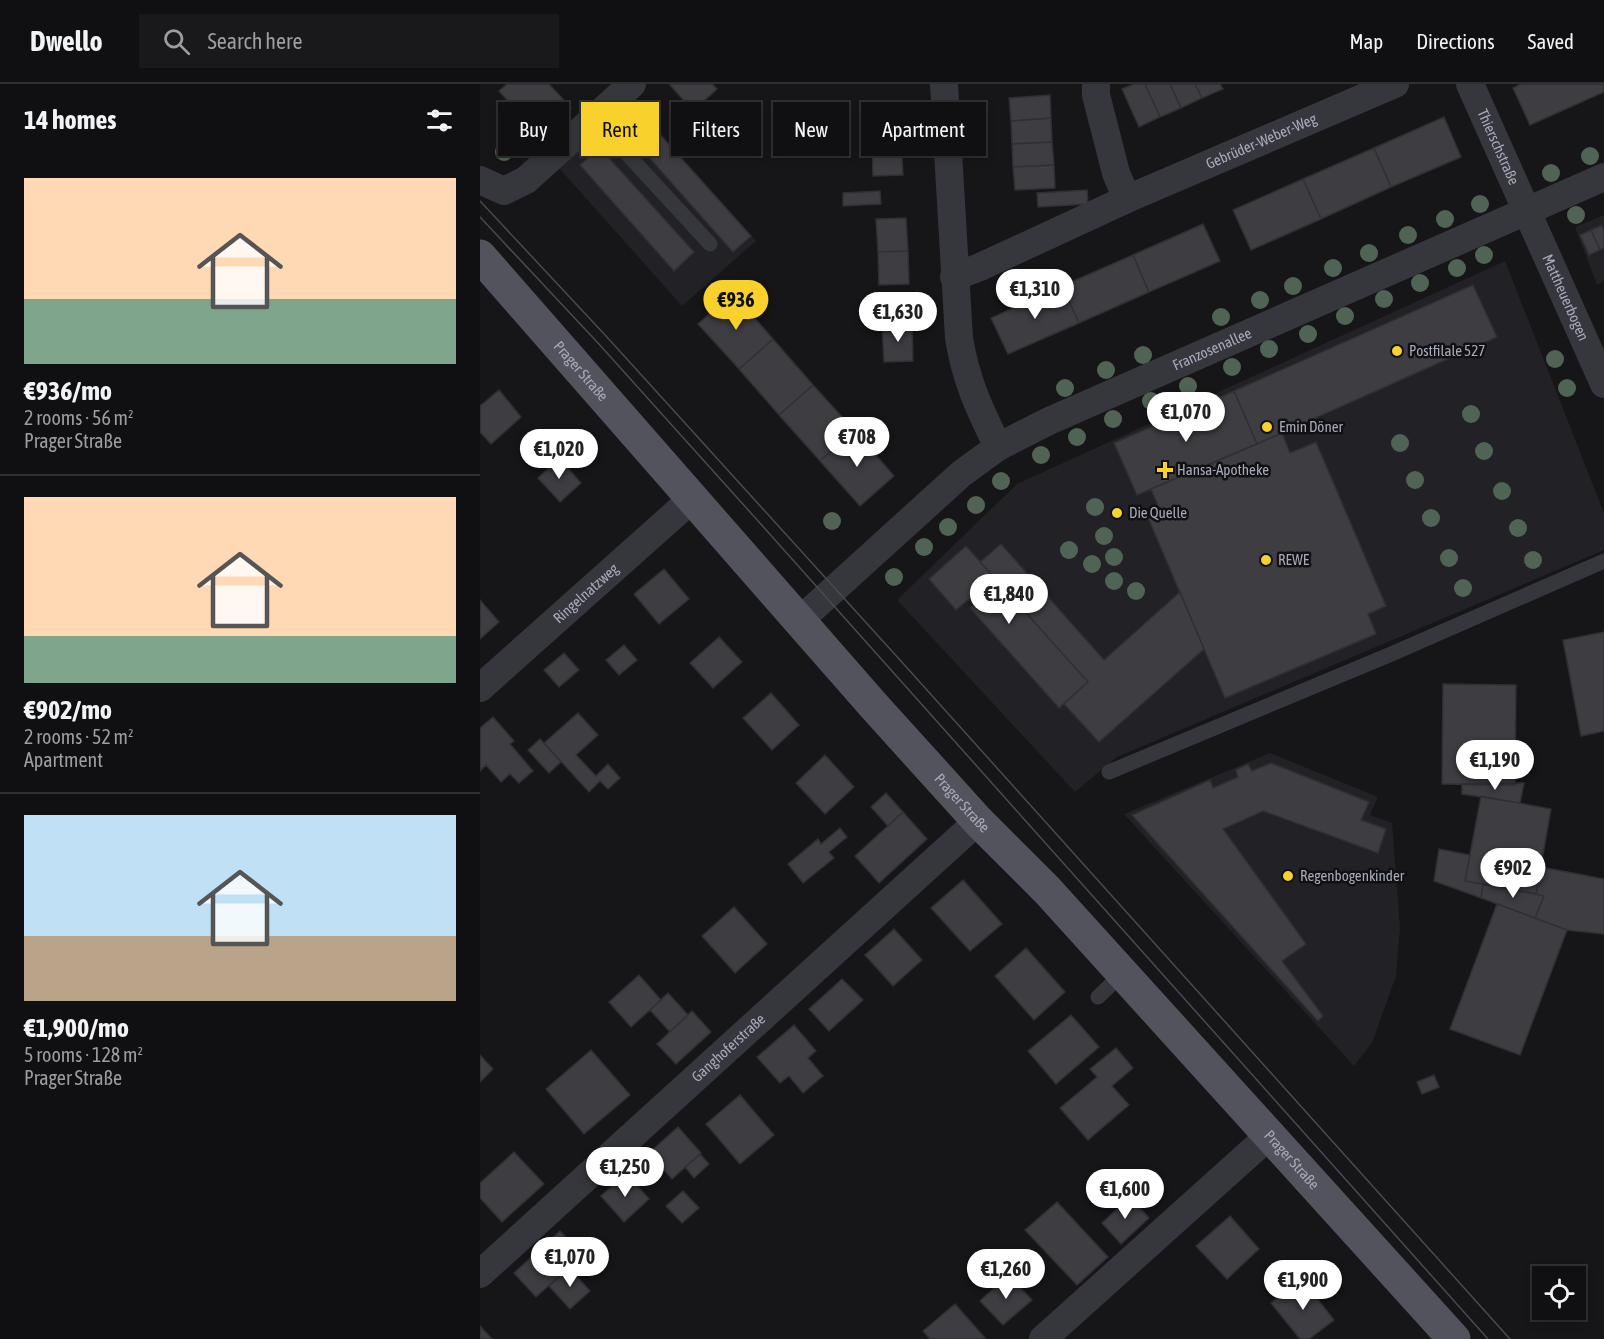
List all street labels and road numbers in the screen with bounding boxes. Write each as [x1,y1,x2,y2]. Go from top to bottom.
street label: Thierschstraße [1474,106,1523,187]
street label: Gebrüder-Weber-Weg [1203,109,1320,172]
street label: Mattheuerbogen [1539,252,1593,343]
street label: Franzosenallee [1170,324,1254,374]
street label: Prager Straße [551,337,612,404]
street label: Ringelnatzweg [550,559,622,626]
street label: Prager Straße [931,770,993,836]
street label: Ganghoferstraße [688,1010,768,1085]
street label: Prager Straße [1261,1127,1323,1193]

